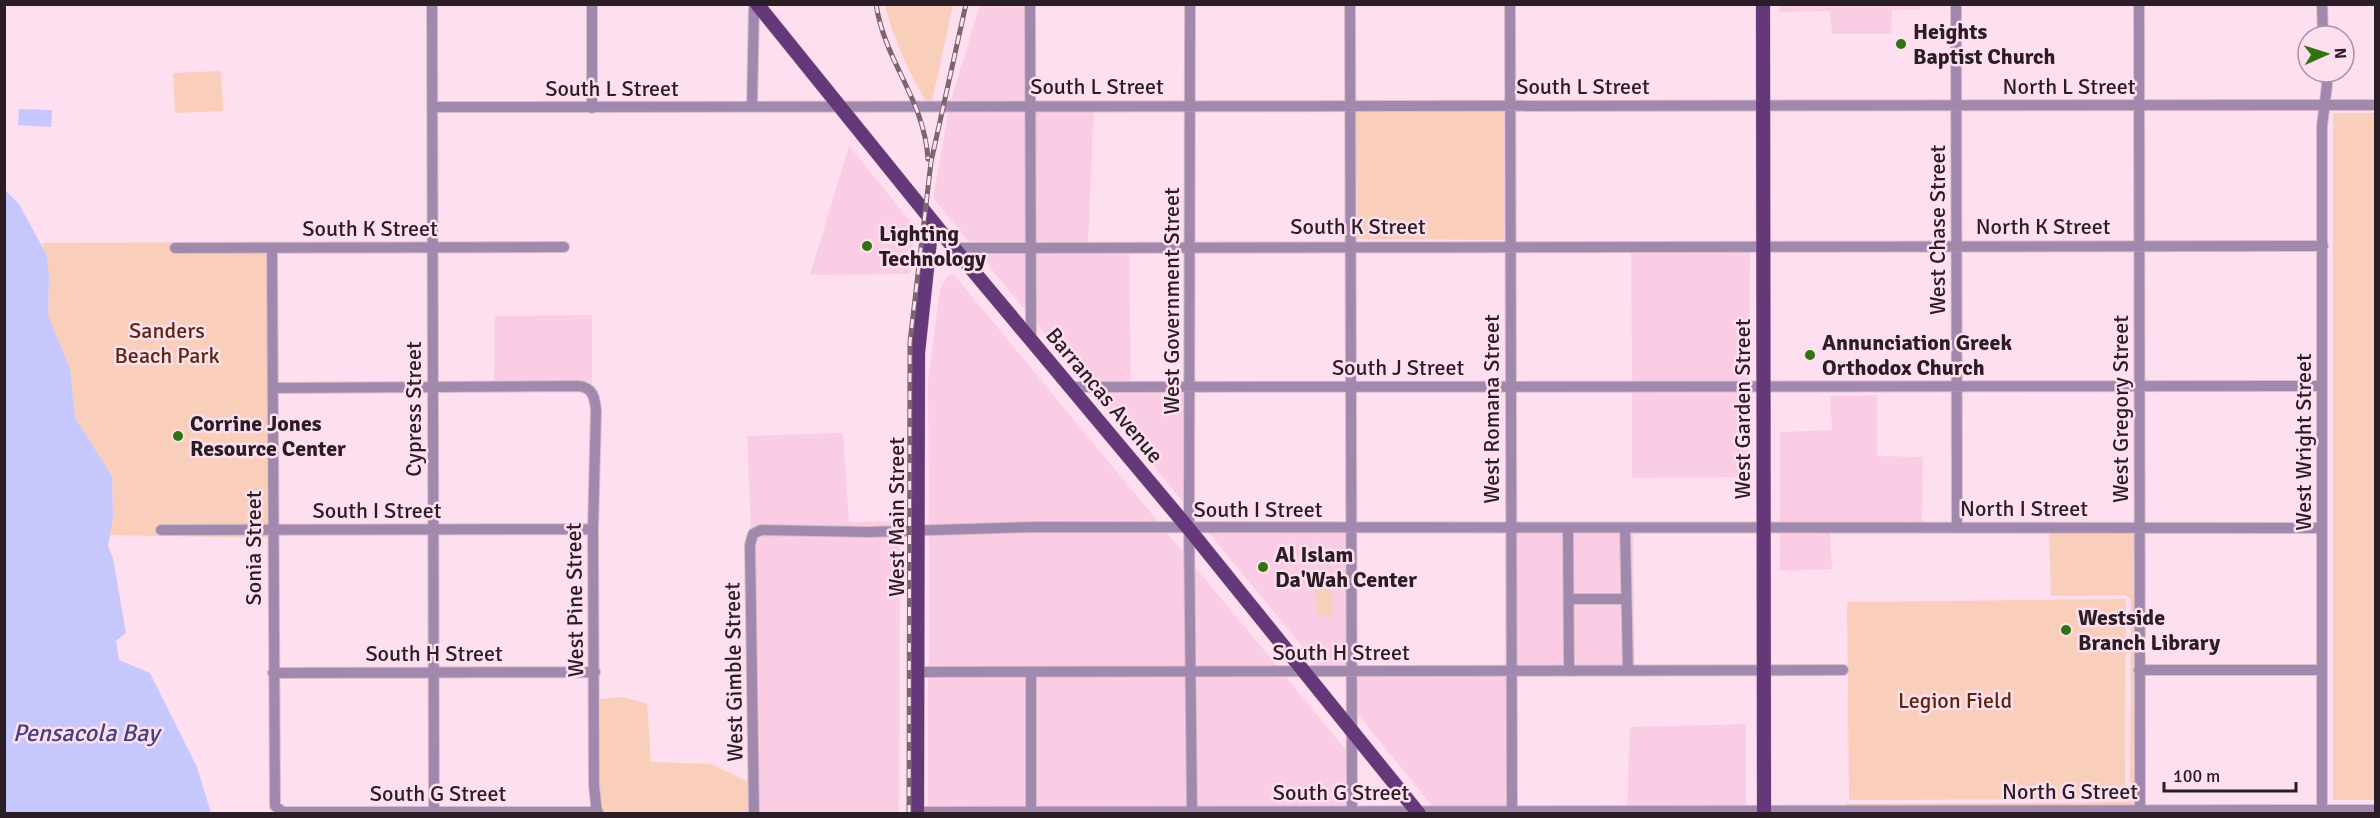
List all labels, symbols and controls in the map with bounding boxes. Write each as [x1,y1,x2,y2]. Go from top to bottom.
place label: Heights Baptist Church [1913,18,2056,70]
north arrow [2296,24,2356,84]
marker: Heights Baptist Church [1894,37,1908,51]
text: N [2330,47,2350,59]
street label: South L Street [1030,73,1164,100]
street label: South L Street [1516,73,1650,100]
street label: North L Street [2003,73,2136,100]
street label: South L Street [545,75,679,102]
street label: West Chase Street [1924,145,1951,315]
street label: West Government Street [1158,187,1185,415]
street label: South K Street [1290,213,1426,240]
street label: North K Street [1976,213,2111,240]
street label: South K Street [302,215,438,242]
place label: Lighting Technology [879,220,986,272]
marker: Lighting Technology [860,239,874,253]
street label: West Romana Street [1478,314,1505,504]
street label: West Gregory Street [2107,315,2134,503]
park label: Sanders Beach Park [115,317,219,369]
street label: West Garden Street [1729,318,1756,500]
street label: Barrancas Avenue [1040,322,1169,469]
place label: Annunciation Greek Orthodox Church [1822,329,2012,381]
street label: Cypress Street [400,341,427,477]
marker: Annunciation Greek Orthodox Church [1803,348,1817,362]
street label: West Wright Street [2290,353,2317,531]
street label: South J Street [1332,354,1464,381]
place label: Corrine Jones Resource Center [190,410,346,462]
marker: Corrine Jones Resource Center [171,429,185,443]
street label: West Main Street [883,437,910,597]
street label: Sonia Street [240,490,267,605]
street label: North I Street [1960,495,2088,522]
street label: South I Street [1194,496,1323,523]
street label: South I Street [313,497,442,524]
street label: West Pine Street [560,522,589,678]
place label: Al Islam Da'Wah Center [1275,541,1417,593]
marker: Al Islam Da'Wah Center [1256,560,1270,574]
street label: West Gimble Street [718,582,749,762]
place label: Westside Branch Library [2078,604,2220,656]
marker: Westside Branch Library [2059,623,2073,637]
street label: South H Street [1272,639,1410,666]
street label: South H Street [365,640,503,667]
park label: Legion Field [1898,687,2012,714]
water label: Pensacola Bay [13,718,162,748]
scale bar [2164,755,2296,793]
text: 100 m [2173,765,2220,787]
street label: North G Street [2002,778,2138,805]
street label: South G Street [1273,779,1410,806]
street label: South G Street [370,780,507,807]

